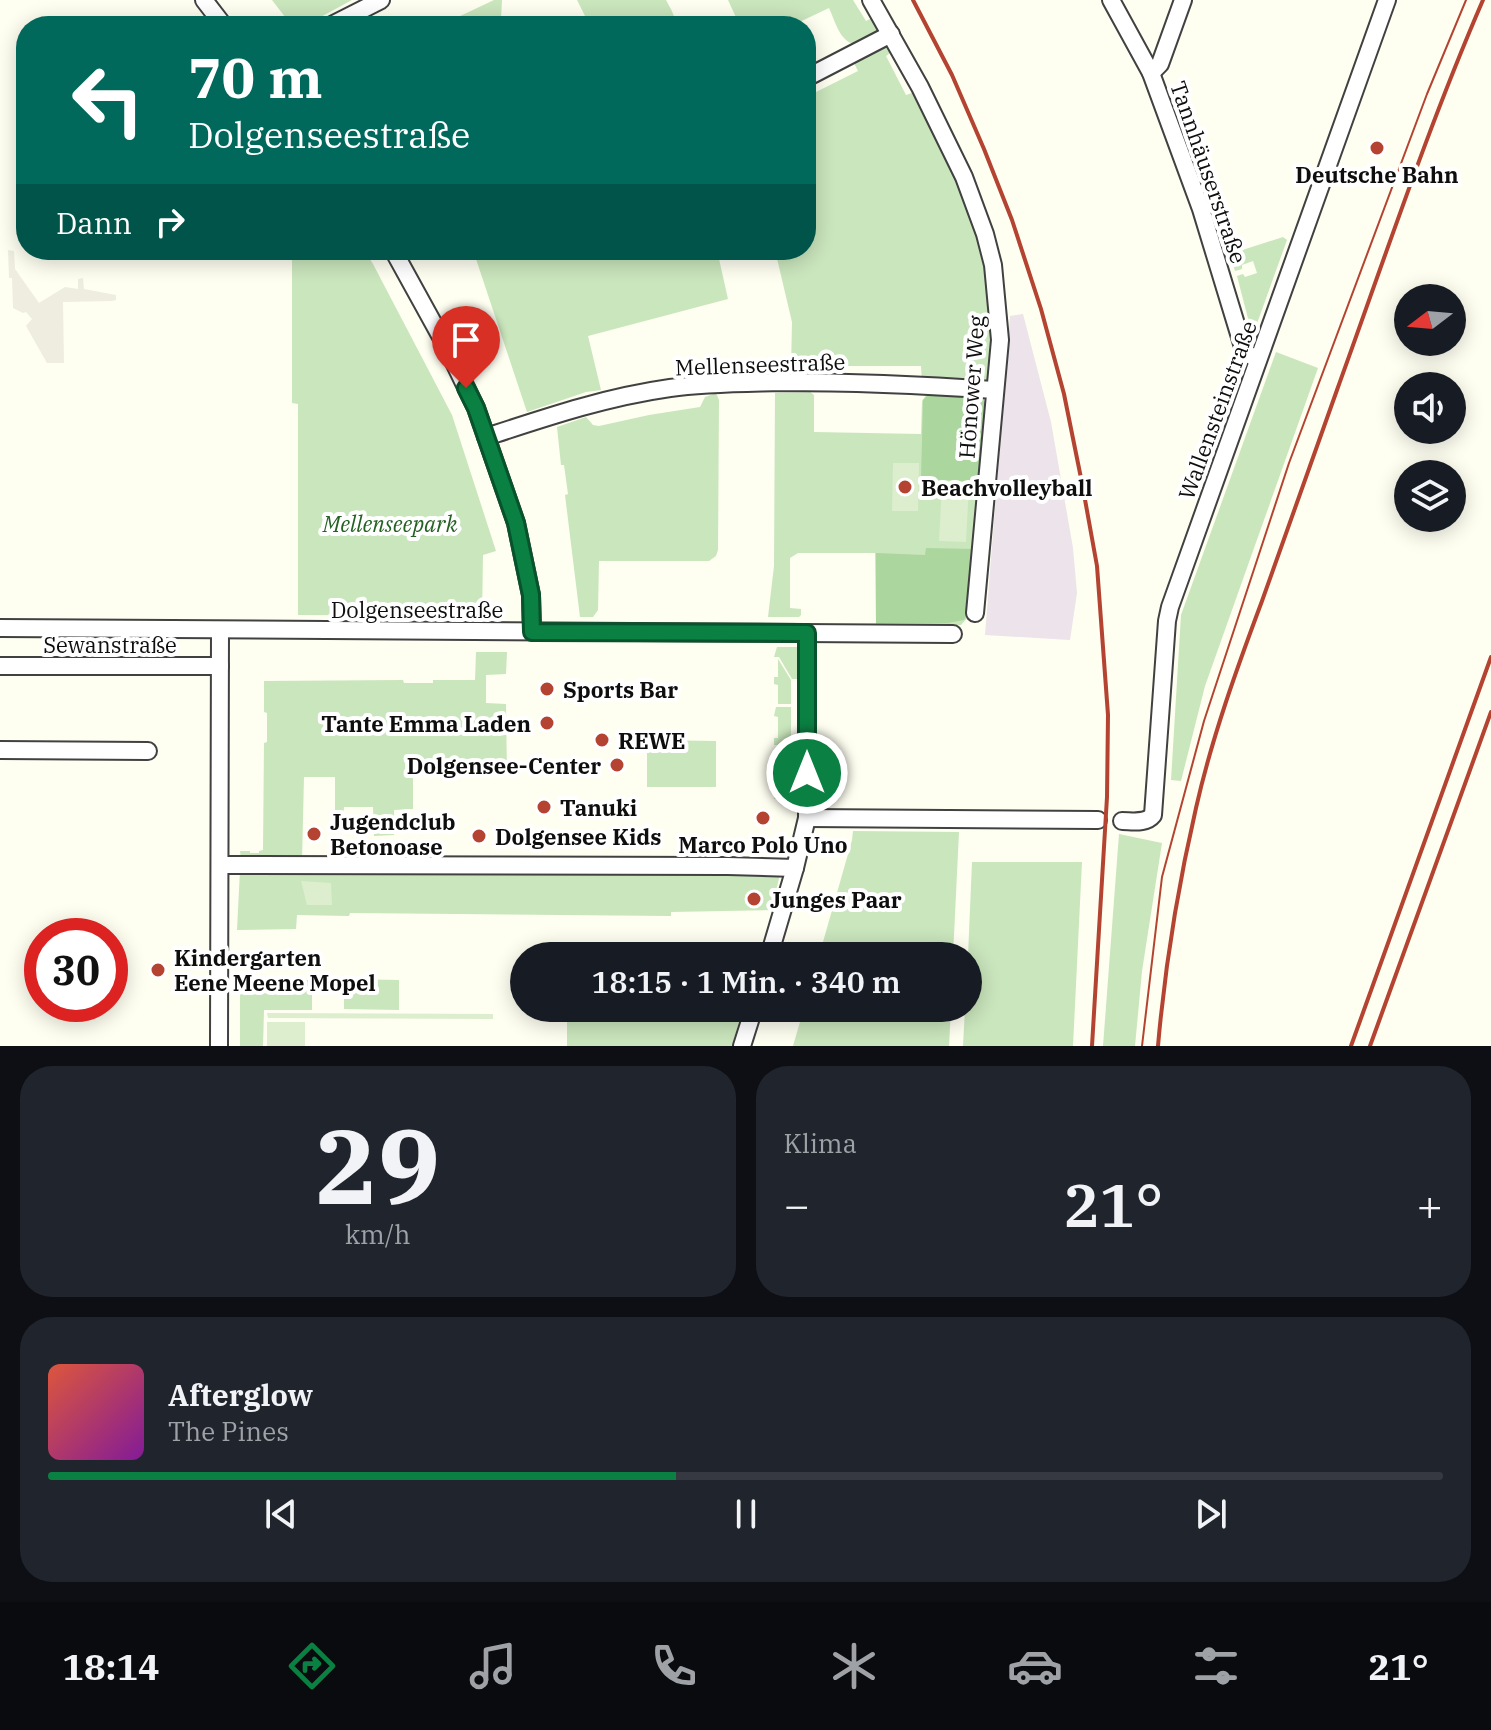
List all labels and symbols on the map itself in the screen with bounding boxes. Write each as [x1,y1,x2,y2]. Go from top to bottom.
street label: Tannhäuserstraße [1164,77,1254,267]
marker: Deutsche Bahn [1368,139,1386,157]
place label: Deutsche Bahn [1295,160,1459,189]
north arrow [1394,284,1466,356]
pin [432,306,500,388]
street label: Hönower Weg [952,314,990,460]
street label: Wallensteinstraße [1171,317,1263,503]
street label: Mellenseestraße [674,347,846,381]
place label: Beachvolleyball [921,473,1092,502]
marker: Beachvolleyball [896,478,914,496]
park label: Mellenseepark [322,509,458,538]
street label: Dolgenseestraße [331,595,503,624]
street label: Sewanstraße [43,630,177,659]
place label: Sports Bar [563,675,678,704]
marker: Sports Bar [538,680,556,698]
place label: Tante Emma Laden [321,709,531,738]
marker: Tante Emma Laden [538,714,556,732]
place label: REWE [618,726,685,755]
marker: REWE [593,731,611,749]
position arrow [765,731,849,815]
place label: Dolgensee-Center [407,751,601,780]
marker: Dolgensee-Center [608,756,626,774]
place label: Tanuki [560,793,637,822]
marker: Tanuki [535,798,553,816]
place label: Jugendclub Betonoase [330,807,456,861]
marker: Marco Polo Uno [754,809,772,827]
place label: Dolgensee Kids [495,822,661,851]
marker: Jugendclub Betonoase [305,825,323,843]
marker: Dolgensee Kids [470,827,488,845]
place label: Marco Polo Uno [678,830,848,859]
place label: Junges Paar [770,885,902,914]
marker: Junges Paar [745,890,763,908]
speed limit sign: 30 [24,918,128,1022]
place label: Kindergarten Eene Meene Mopel [174,943,376,997]
marker: Kindergarten Eene Meene Mopel [149,961,167,979]

